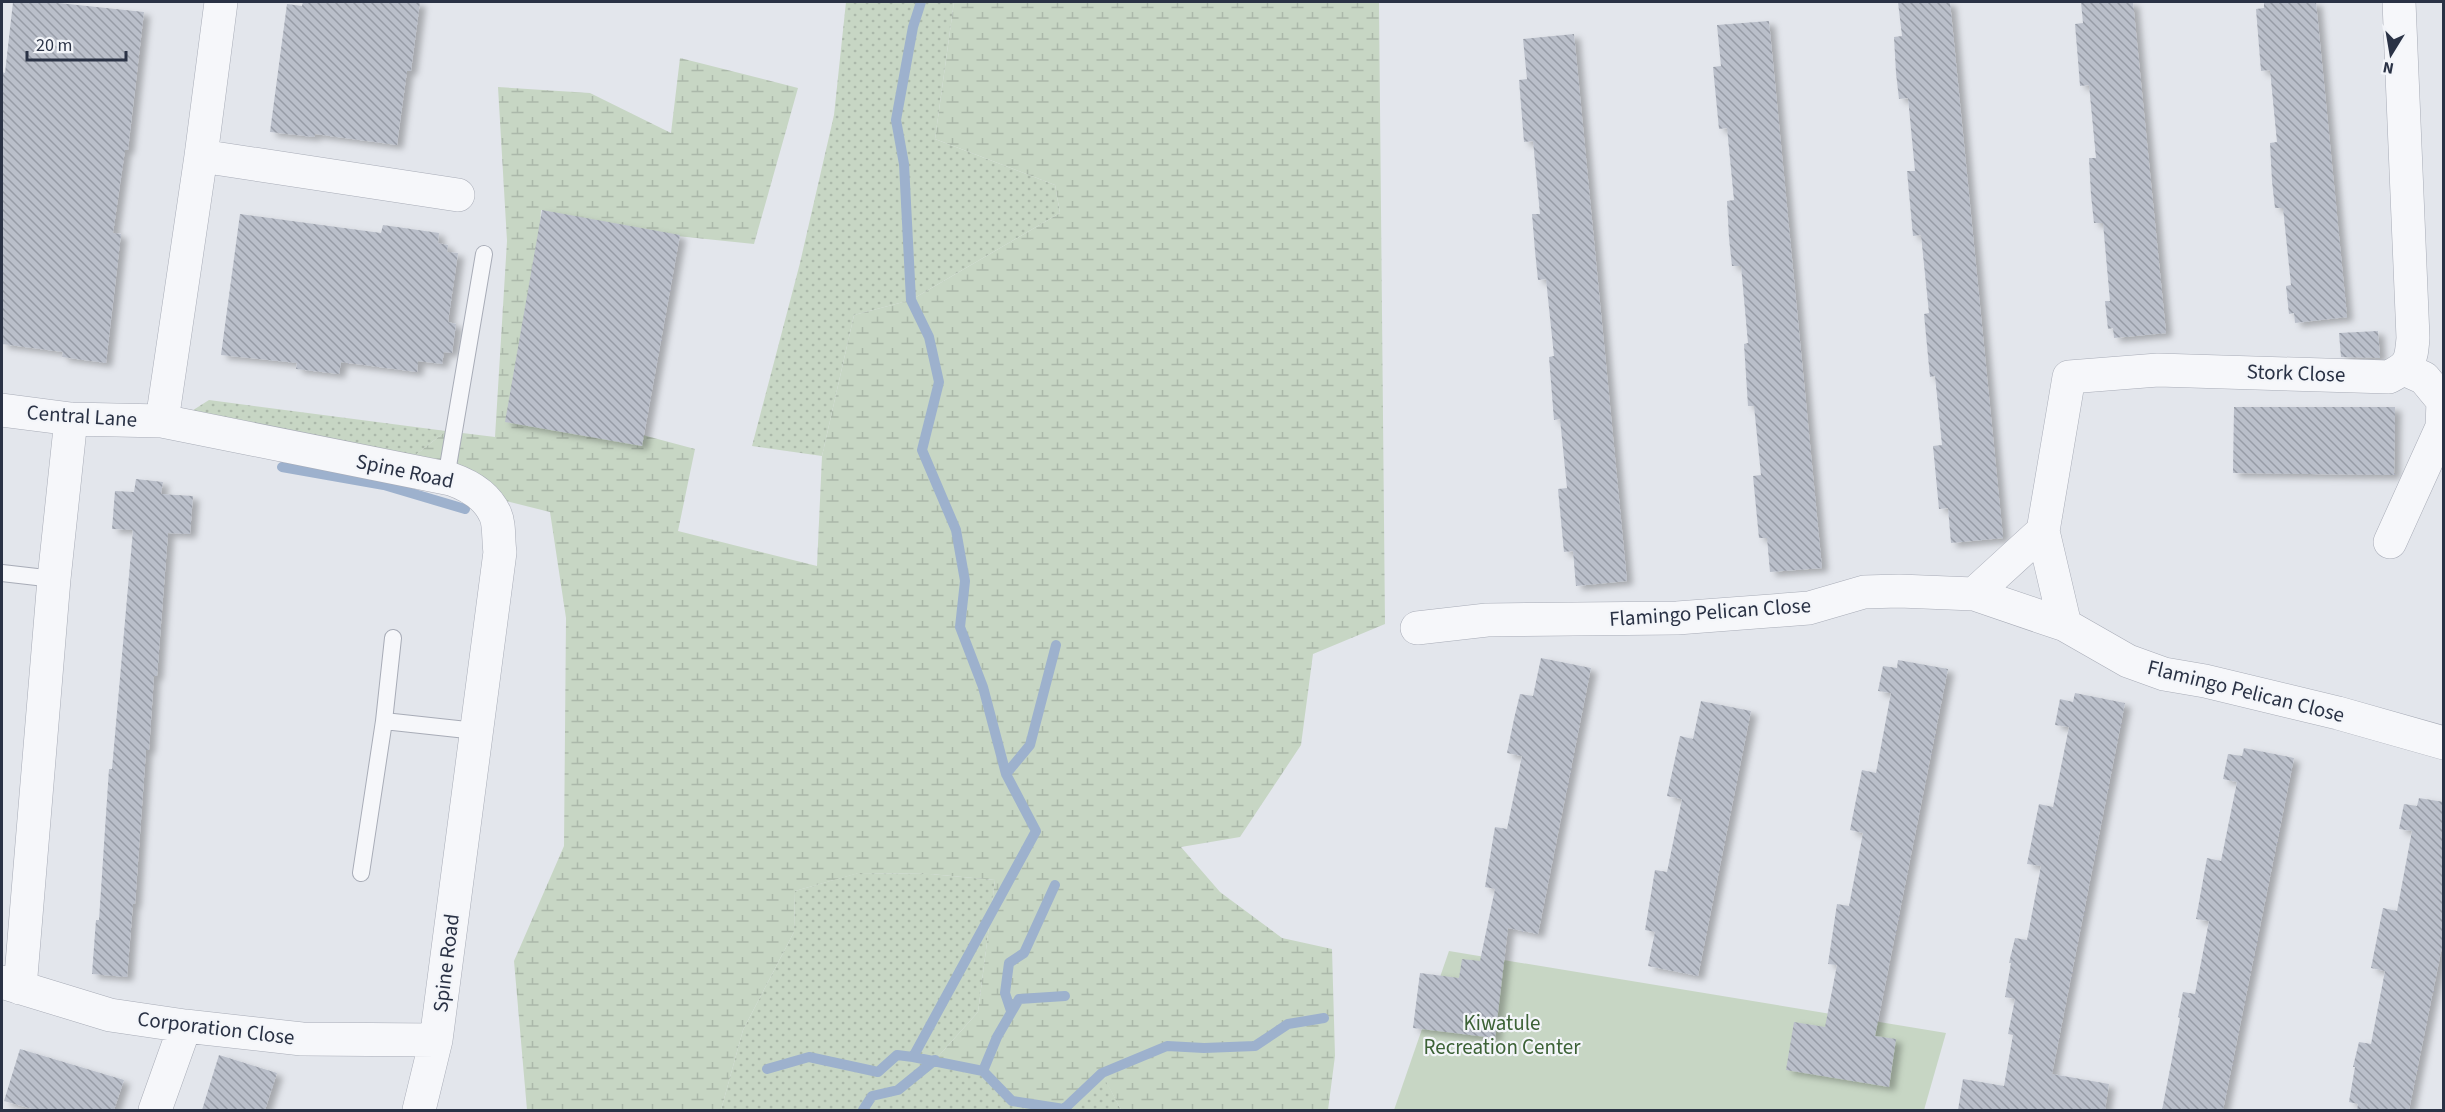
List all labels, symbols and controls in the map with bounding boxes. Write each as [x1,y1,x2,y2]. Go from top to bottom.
scale bar [27,24,126,62]
north arrow [2361,24,2421,84]
text: 20 m [36,33,72,58]
text: N [2381,56,2396,80]
street label: Stork Close [2246,356,2346,390]
street label: Central Lane [26,397,138,435]
street label: Spine Road [353,446,457,496]
street label: Flamingo Pelican Close [1608,590,1812,634]
street label: Flamingo Pelican Close [2144,652,2348,730]
street label: Spine Road [425,912,467,1014]
street label: Corporation Close [136,1003,296,1053]
park label: Kiwatule Recreation Center [1424,1008,1581,1062]

